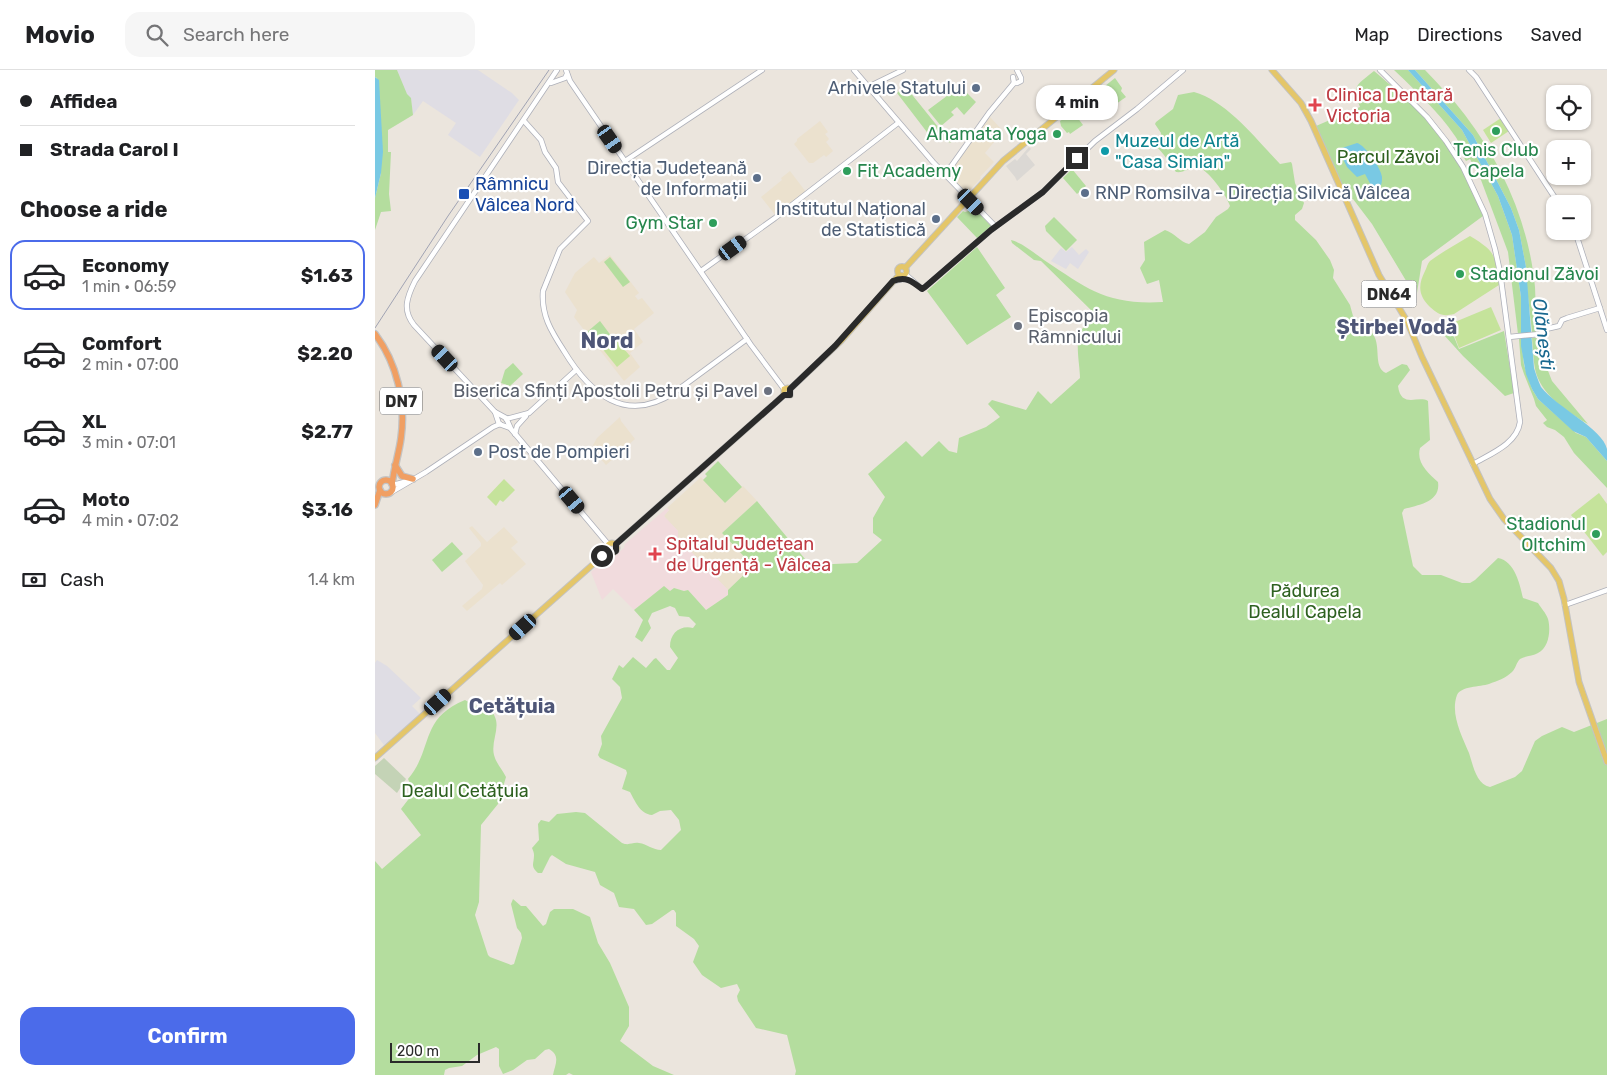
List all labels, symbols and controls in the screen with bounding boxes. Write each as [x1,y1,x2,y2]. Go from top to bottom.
search box [125,12,475,57]
text: Movio [25,21,95,49]
icon: search [143,21,171,49]
text: Search here [183,23,289,46]
text: Map [1354,24,1389,46]
text: Directions [1417,24,1503,46]
text: Saved [1531,24,1582,46]
place label: Arhivele Statului [828,77,966,99]
marker: Arhivele Statului [970,82,982,94]
place label: Clinica Dentară Victoria [1326,84,1453,127]
map controls [1546,85,1591,240]
button: locate [1546,85,1591,130]
callout: 4 min [1036,86,1118,121]
text: Affidea [50,90,117,113]
text: 4 min [1055,93,1099,112]
marker: Clinica Dentară Victoria [1308,98,1322,112]
car [595,122,624,156]
place label: Ahamata Yoga [926,123,1047,145]
marker: Tenis Club Capela [1490,125,1502,137]
marker: Ahamata Yoga [1051,128,1063,140]
place label: Muzeul de Artă "Casa Simian" [1115,130,1239,173]
text: Strada Carol I [50,138,179,161]
place label: Tenis Club Capela [1453,139,1539,182]
button: + [1546,140,1591,185]
marker: Muzeul de Artă "Casa Simian" [1099,145,1111,157]
park label: Parcul Zăvoi [1337,146,1439,168]
route end [1066,147,1088,169]
place label: Direcția Județeană de Informații [587,157,747,200]
place label: Fit Academy [857,160,961,182]
marker: Fit Academy [841,165,853,177]
marker: Direcția Județeană de Informații [751,172,763,184]
place label: Râmnicu Vâlcea Nord [475,173,575,216]
place label: RNP Romsilva - Direcția Silvică Vâlcea [1095,182,1410,204]
car [955,186,986,218]
marker: Râmnicu Vâlcea Nord [457,187,471,201]
marker: RNP Romsilva - Direcția Silvică Vâlcea [1079,187,1091,199]
button: − [1546,195,1591,240]
text: Choose a ride [20,196,167,223]
place label: Institutul Național de Statistică [776,198,926,241]
place label: Gym Star [625,212,703,234]
marker: Institutul Național de Statistică [930,213,942,225]
marker: Gym Star [707,217,719,229]
car [716,233,749,263]
icon: car [22,253,67,298]
text: Economy [82,254,169,277]
place label: Stadionul Zăvoi [1470,263,1599,285]
text: $1.63 [301,264,353,287]
marker: Stadionul Zăvoi [1454,268,1466,280]
text: 1 min · 06:59 [82,277,177,296]
road number: DN64 [1361,280,1417,308]
water label: Olănești [1528,297,1559,372]
place label: Episcopia Râmnicului [1028,305,1121,348]
district label: Știrbei Vodă [1337,315,1457,339]
marker: Episcopia Râmnicului [1012,320,1024,332]
district label: Nord [580,327,634,354]
icon: car [22,331,67,376]
text: Comfort [82,332,162,355]
text: $2.20 [297,342,353,365]
car [429,342,460,374]
text: 2 min · 07:00 [82,355,179,374]
place label: Biserica Sfinți Apostoli Petru și Pavel [453,380,758,402]
marker: Biserica Sfinți Apostoli Petru și Pavel [762,385,774,397]
road number: DN7 [380,388,422,414]
icon: car [22,409,67,454]
text: XL [82,410,106,433]
text: $2.77 [301,420,353,443]
text: 3 min · 07:01 [82,433,176,452]
place label: Post de Pompieri [488,441,630,463]
marker: Post de Pompieri [472,446,484,458]
car [556,484,587,516]
icon: car [22,487,67,532]
text: Moto [82,488,130,511]
text: $3.16 [302,498,353,521]
text: 4 min · 07:02 [82,511,179,530]
place label: Stadionul Oltchim [1506,513,1586,556]
marker: Stadionul Oltchim [1590,528,1602,540]
place label: Spitalul Județean de Urgență - Vâlcea [666,533,831,576]
route start [591,545,613,567]
marker: Spitalul Județean de Urgență - Vâlcea [648,547,662,561]
icon: cash [20,566,48,594]
text: Cash [60,568,104,591]
text: 1.4 km [308,570,355,589]
park label: Pădurea Dealul Capela [1248,580,1362,623]
car [506,611,539,643]
car [421,686,454,718]
district label: Cetățuia [469,694,555,718]
park label: Dealul Cetățuia [401,780,529,802]
button: Confirm [20,1007,355,1065]
scale bar [390,1040,480,1063]
text: 200 m [397,1043,439,1060]

